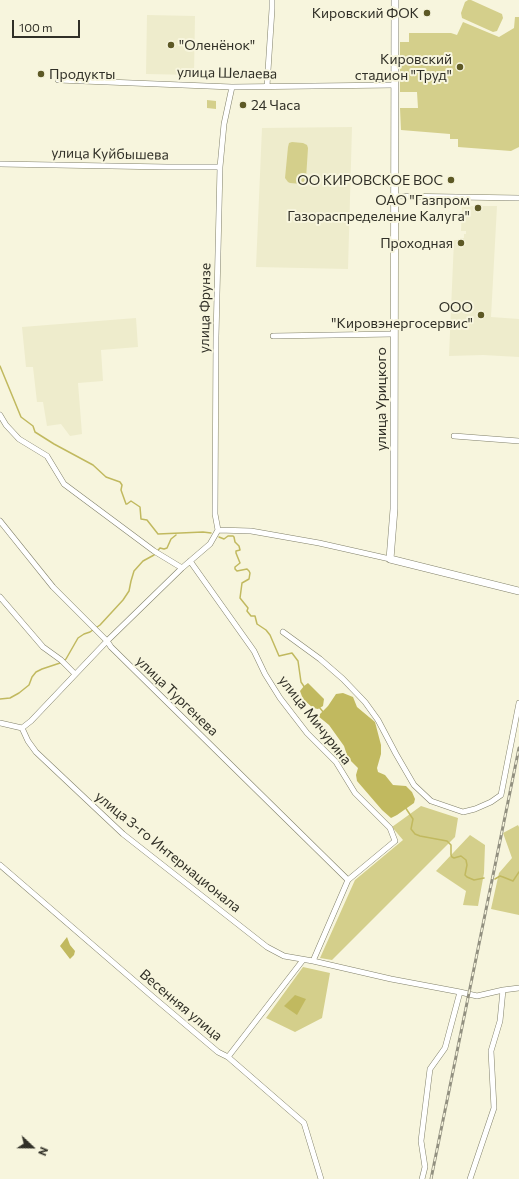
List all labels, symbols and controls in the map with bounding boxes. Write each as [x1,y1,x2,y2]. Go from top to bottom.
place label: Кировский ФОК [312,5,419,21]
marker: Кировский ФОК [422,8,432,18]
scale bar [14,12,82,38]
text: 100 m [19,20,53,34]
place label: "Оленёнок" [179,37,255,53]
marker: "Оленёнок" [166,40,176,50]
place label: Кировский стадион "Труд" [355,51,452,84]
marker: Кировский стадион "Труд" [455,62,465,72]
street label: улица Шелаева [177,64,277,82]
place label: Продукты [49,66,115,82]
marker: Продукты [36,69,46,79]
place label: 24 Часа [251,97,301,113]
marker: 24 Часа [238,100,248,110]
street label: улица Куйбышева [51,145,169,163]
place label: ОО КИРОВСКОЕ ВОС [297,172,443,188]
marker: ОО КИРОВСКОЕ ВОС [446,175,456,185]
place label: ОАО "Газпром Газораспределение Калуга" [287,192,470,224]
marker: ОАО "Газпром Газораспределение Калуга" [473,203,483,213]
place label: Проходная [380,235,453,251]
marker: Проходная [456,238,466,248]
street label: улица Фрунзе [196,263,214,353]
place label: ООО "Кировэнергосервис" [331,299,473,332]
marker: ООО "Кировэнергосервис" [476,310,486,320]
street label: улица Урицкого [373,347,389,451]
street label: улица Тургенева [132,652,222,740]
street label: улица Мичурина [275,672,355,768]
street label: улица 3-го Интернационала [92,788,244,916]
street label: Весенняя улица [136,966,226,1044]
north arrow [12,1127,52,1167]
text: N [36,1145,51,1158]

